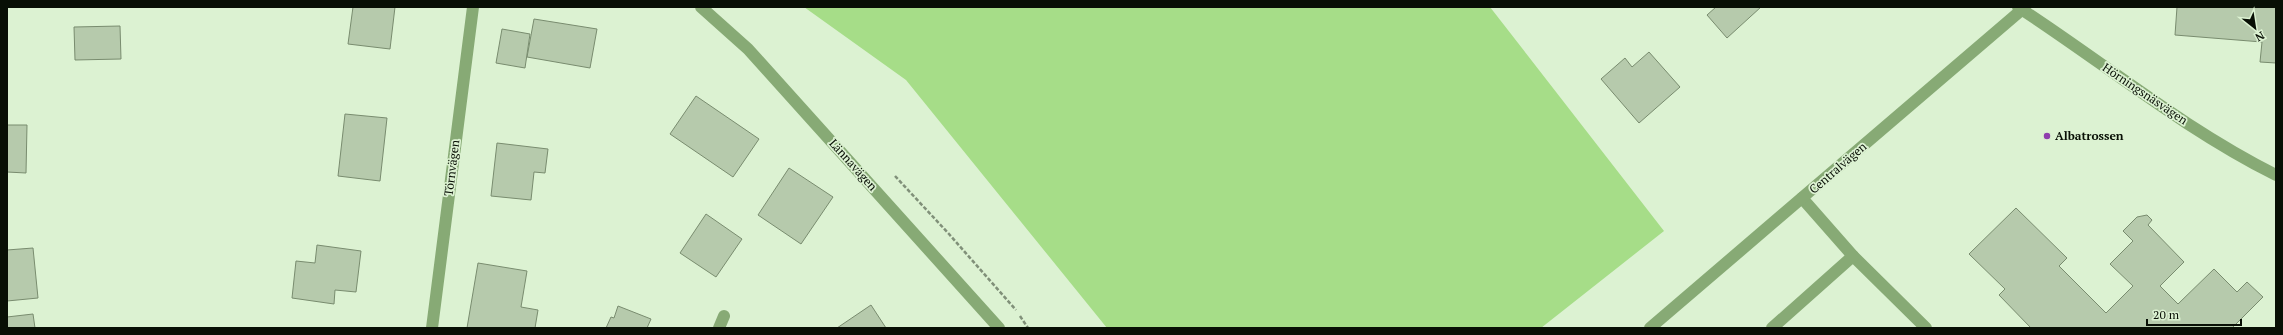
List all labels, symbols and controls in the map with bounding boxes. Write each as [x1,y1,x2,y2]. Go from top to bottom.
north arrow [2235,8,2275,48]
text: N [2252,29,2267,45]
street label: Hörningsnäsvägen [2100,60,2191,128]
place label: Albatrossen [2055,128,2124,143]
marker: Albatrossen [2042,131,2052,141]
street label: Lännavägen [826,136,881,194]
street label: Törnvägen [441,139,462,197]
street label: Centralvägen [1806,139,1869,197]
scale bar [2147,301,2241,327]
text: 20 m [2153,307,2180,322]

